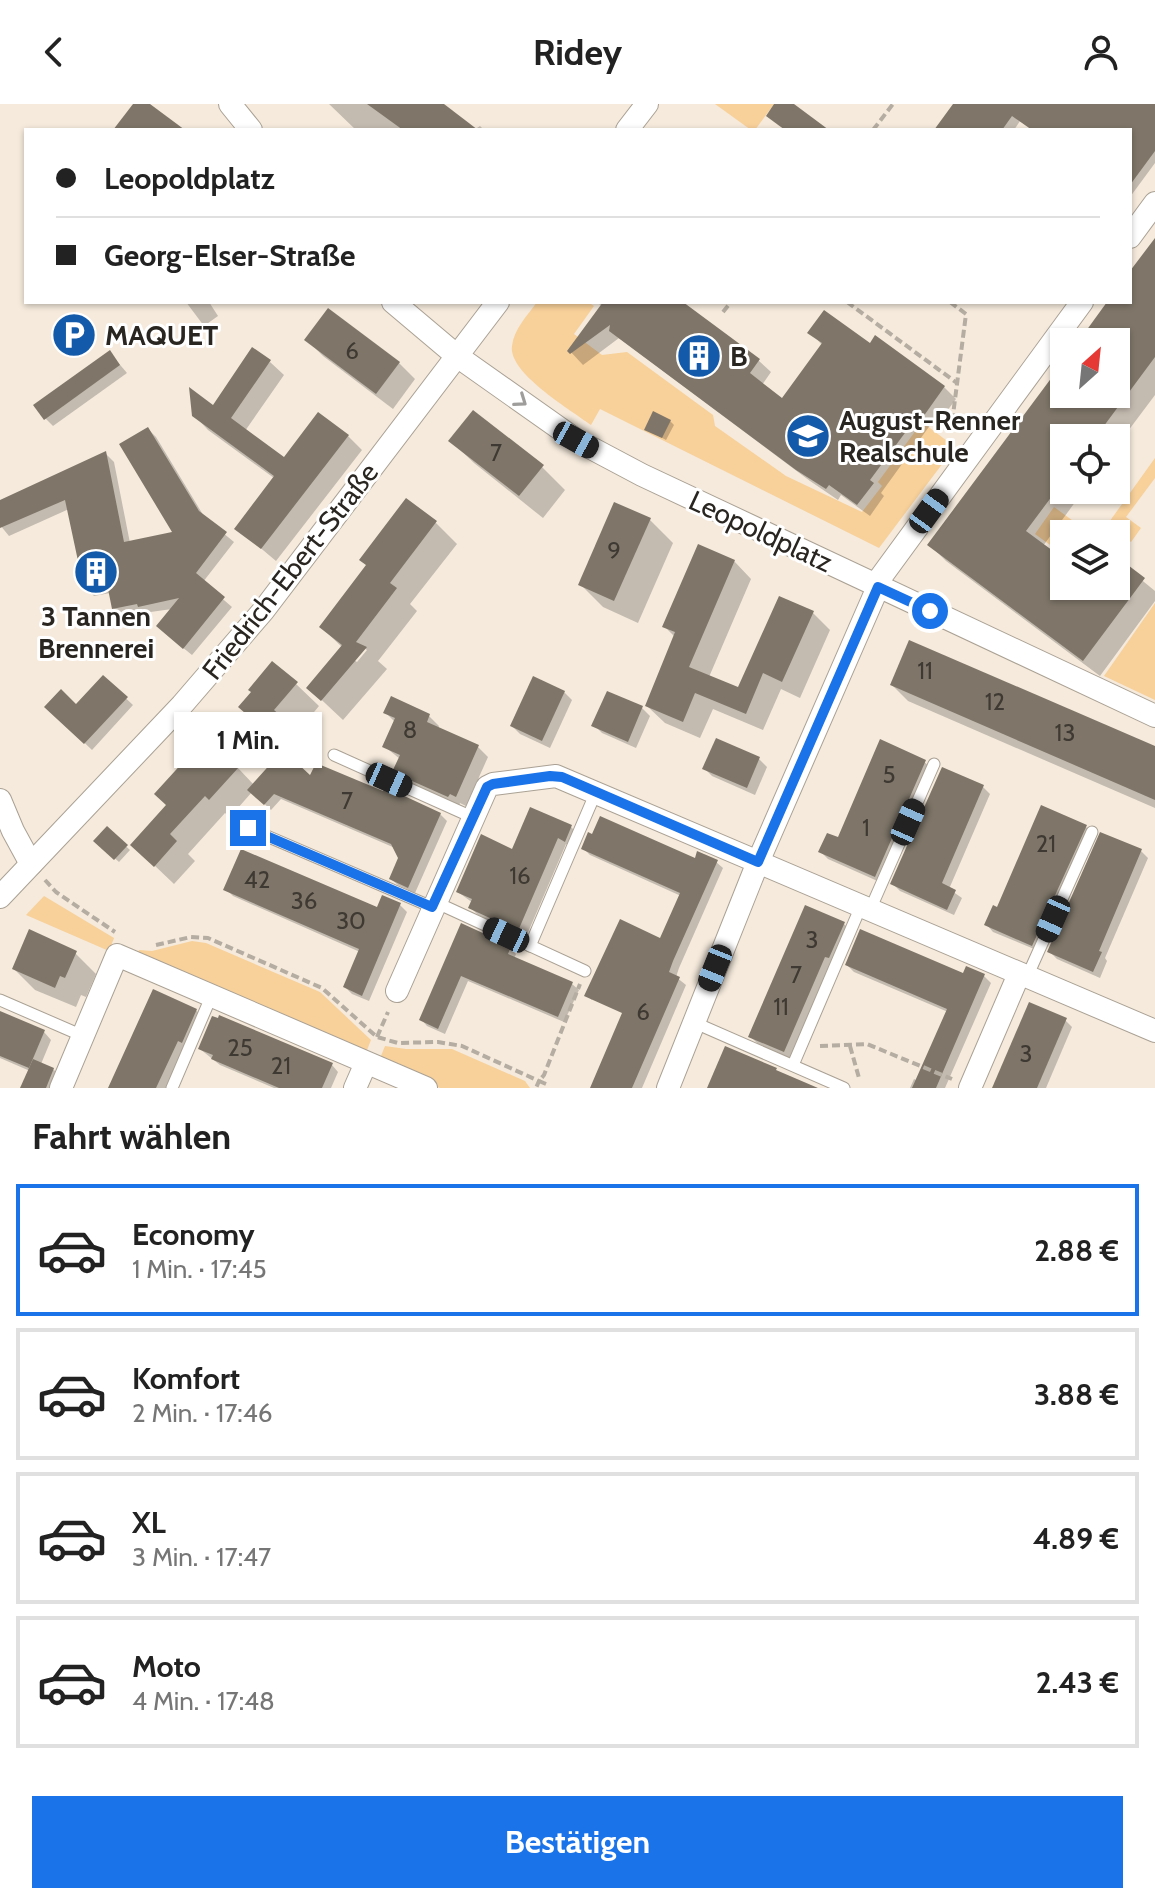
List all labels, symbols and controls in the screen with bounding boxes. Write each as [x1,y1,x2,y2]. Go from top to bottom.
icon: back [32,30,76,74]
text: Ridey [533,30,622,74]
icon: person [1079,30,1123,74]
text: Leopoldplatz [104,160,275,197]
text: Georg-Elser-Straße [104,237,355,274]
parking icon: MAQUET [50,311,98,359]
place label: MAQUET [105,318,219,352]
north arrow [1050,328,1130,408]
map controls [1050,328,1130,600]
building icon: B [675,332,723,380]
house number: 6 [345,336,359,365]
place label: B [730,339,748,373]
one-way arrow [512,391,526,406]
place label: August-Renner Realschule [839,403,1021,469]
school or university icon: August-Renner Realschule [784,412,832,460]
car [549,418,603,462]
button: locate [1050,424,1130,504]
house number: 7 [490,438,502,467]
street label: Friedrich-Ebert-Straße [195,456,385,686]
street label: Leopoldplatz [684,483,838,579]
car [905,485,953,537]
button: layers [1050,520,1130,600]
house number: 9 [607,536,621,565]
building icon: 3 Tannen Brennerei [72,548,120,596]
route start [912,593,948,629]
place label: 3 Tannen Brennerei [38,599,154,665]
house number: 11 [917,656,933,685]
house number: 12 [985,687,1005,716]
callout: 1 Min. [174,712,322,768]
house number: 8 [403,715,417,744]
house number: 13 [1055,718,1075,747]
text: 1 Min. [216,724,280,756]
car [362,759,416,801]
house number: 5 [883,760,895,789]
house number: 7 [341,786,353,815]
car [887,795,929,849]
route end [230,810,266,846]
house number: 1 [862,813,870,842]
house number: 21 [1036,829,1056,858]
house number: 16 [509,861,531,890]
house number: 42 [244,865,270,894]
house number: 36 [291,886,317,915]
car [1032,892,1074,946]
house number: 30 [336,906,366,935]
car [479,914,533,956]
house number: 3 [806,925,818,954]
car [695,941,735,995]
house number: 7 [790,960,802,989]
house number: 11 [773,992,789,1021]
house number: 6 [636,997,650,1026]
house number: 25 [227,1033,253,1062]
house number: 3 [1020,1039,1032,1068]
house number: 21 [271,1051,291,1080]
text: Fahrt wählen [32,1114,231,1158]
icon: car [36,1214,108,1286]
text: Economy [132,1216,255,1253]
text: 2.88 € [1034,1232,1119,1269]
text: 1 Min. · 17:45 [132,1253,267,1285]
icon: car [36,1358,108,1430]
text: Komfort [132,1360,240,1397]
text: 3.88 € [1034,1376,1119,1413]
text: 2 Min. · 17:46 [132,1397,272,1429]
icon: car [36,1502,108,1574]
text: XL [132,1504,166,1541]
text: 4.89 € [1033,1520,1119,1557]
text: 3 Min. · 17:47 [132,1541,271,1573]
icon: car [36,1646,108,1718]
text: Moto [132,1648,201,1685]
text: 2.43 € [1036,1664,1119,1701]
text: 4 Min. · 17:48 [132,1685,275,1717]
button: Bestätigen [32,1796,1123,1888]

